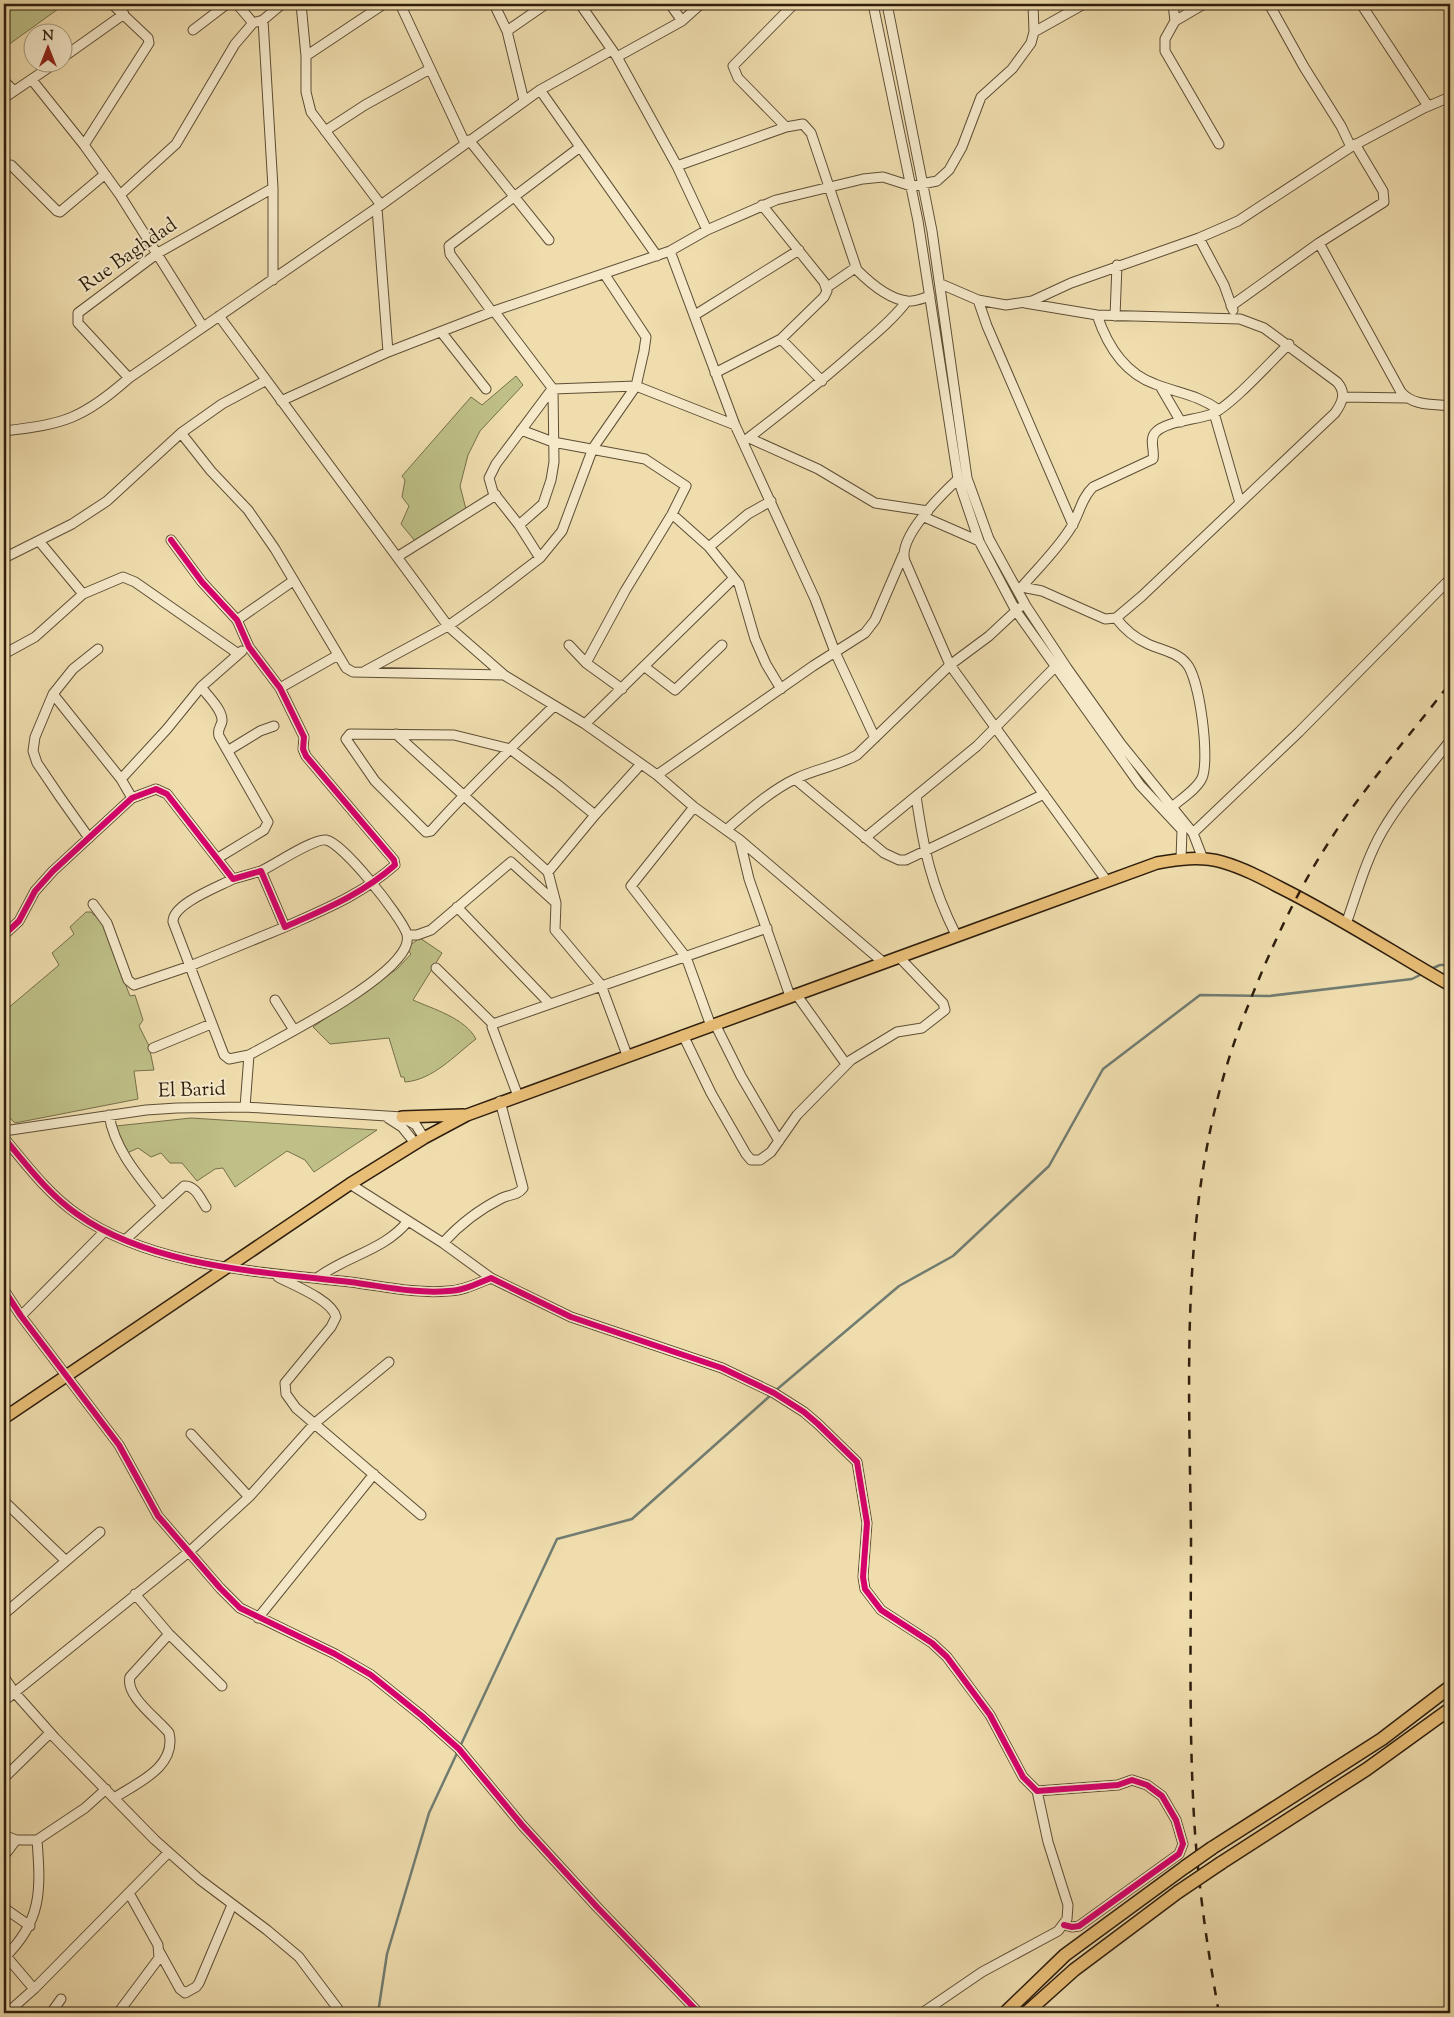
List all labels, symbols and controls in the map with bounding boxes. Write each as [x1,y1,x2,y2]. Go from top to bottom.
north arrow [22,22,72,72]
text: N [42,27,54,47]
street label: Rue Baghdad [74,212,184,300]
street label: El Barid [158,1075,226,1107]

